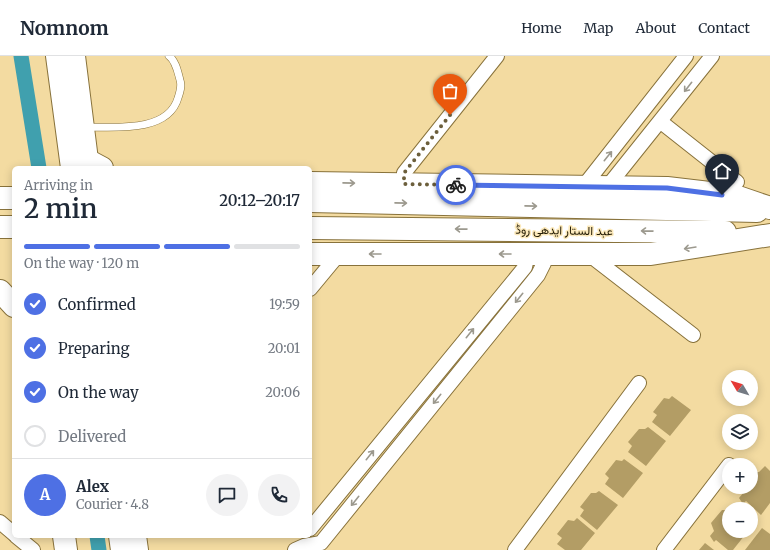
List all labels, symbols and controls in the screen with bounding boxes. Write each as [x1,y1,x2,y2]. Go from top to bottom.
text: Nomnom [20,16,109,40]
text: Home [521,19,562,37]
text: Map [584,19,613,37]
text: About [635,19,676,37]
text: Contact [698,19,750,37]
pin [433,74,467,115]
icon: bag [439,80,461,102]
one-way arrow [684,81,692,92]
one-way arrow [603,151,612,162]
pin [705,154,739,195]
icon: home [711,160,733,182]
courier [436,165,476,205]
icon: bike [445,174,467,196]
text: Arriving in [24,177,93,194]
one-way arrow [342,179,355,187]
text: 20:12–20:17 [219,191,300,210]
text: 2 min [24,192,97,225]
one-way arrow [394,199,407,207]
one-way arrow [524,202,537,210]
street label: عبد الستار ایدھی روڈ [515,222,613,239]
one-way arrow [455,225,468,233]
one-way arrow [641,227,654,235]
one-way arrow [684,244,697,252]
one-way arrow [369,250,382,258]
one-way arrow [499,250,512,257]
text: On the way · 120 m [24,255,139,272]
icon: check [24,293,46,315]
one-way arrow [514,293,523,304]
text: Confirmed [58,295,136,314]
text: 19:59 [269,296,300,313]
one-way arrow [466,328,475,339]
icon: check [24,337,46,359]
text: Preparing [58,339,130,358]
text: 20:01 [268,340,300,357]
north arrow [722,370,758,406]
map controls [722,370,758,538]
icon: check [24,381,46,403]
text: On the way [58,383,139,402]
text: 20:06 [265,384,300,401]
one-way arrow [433,394,442,405]
button: layers [722,414,758,450]
text: Delivered [58,427,126,446]
one-way arrow [366,450,375,461]
button: + [722,458,758,494]
button: chat [206,474,248,516]
button: phone [258,474,300,516]
text: Alex [76,477,109,496]
text: A [40,485,50,504]
one-way arrow [351,495,360,506]
text: Courier · 4.8 [76,496,149,513]
button: − [722,502,758,538]

